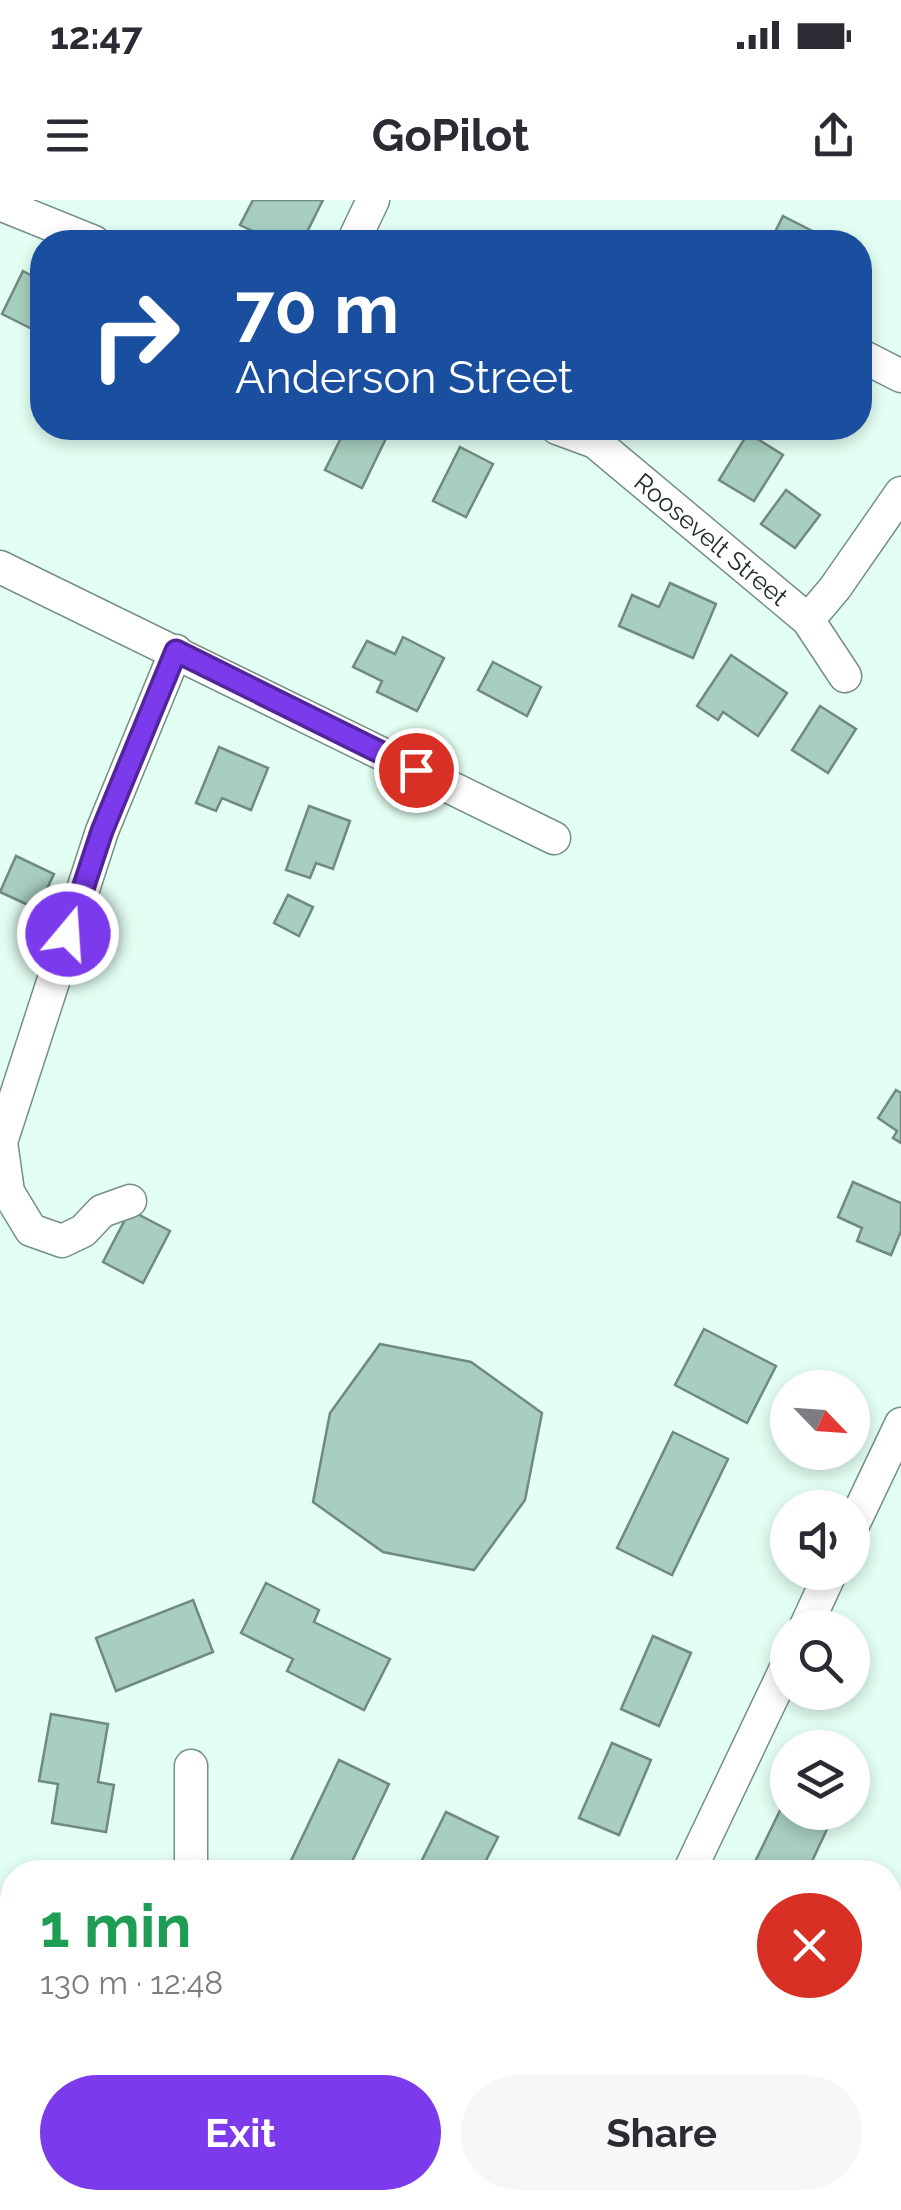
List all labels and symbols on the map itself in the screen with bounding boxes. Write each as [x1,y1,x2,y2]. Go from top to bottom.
street label: Roosevelt Street [628,467,794,612]
pin [374,728,459,813]
position arrow [16,882,120,986]
north arrow [770,1370,870,1470]

